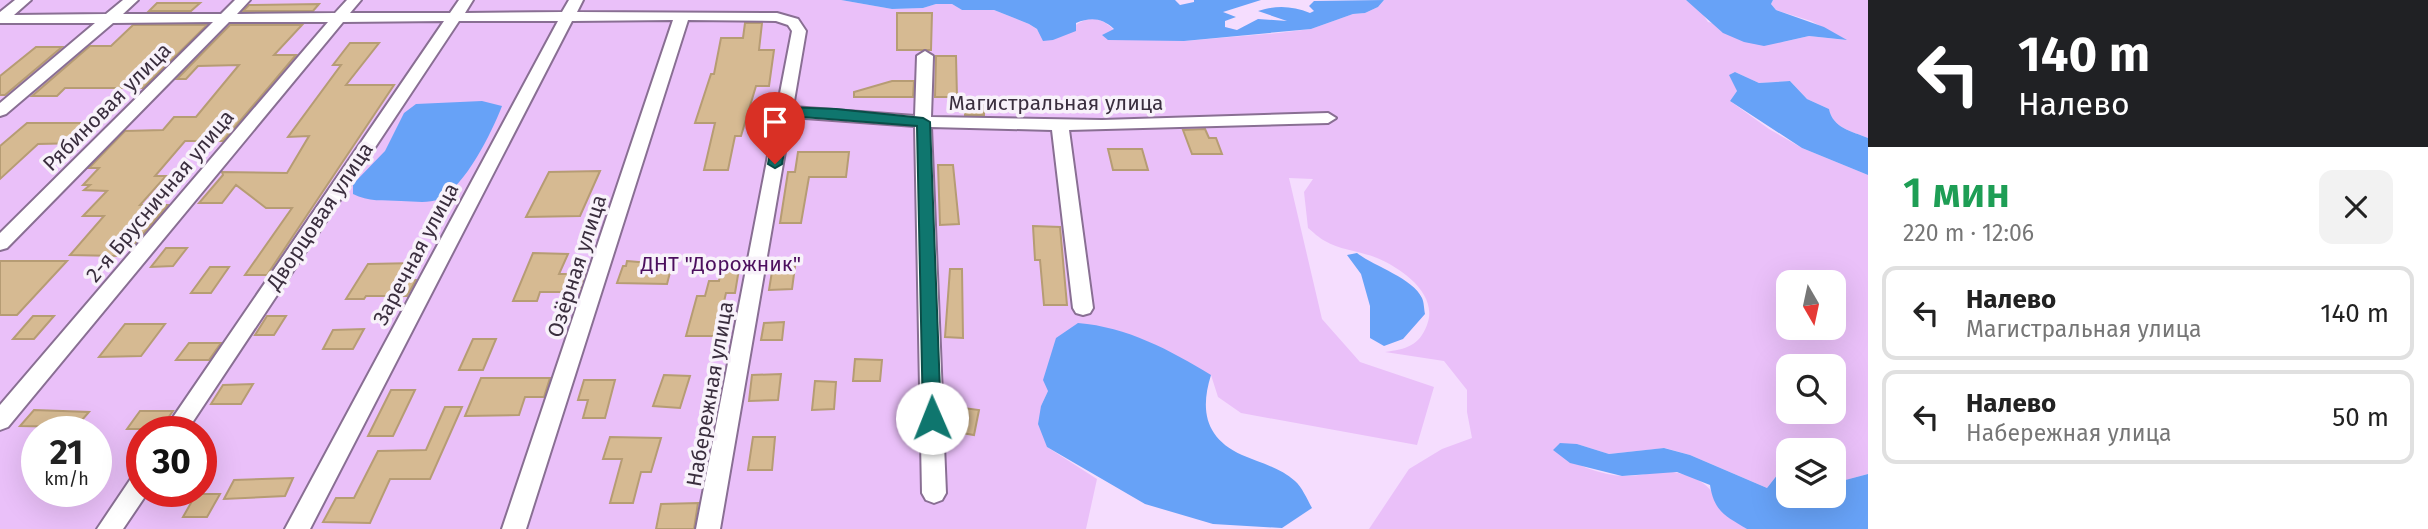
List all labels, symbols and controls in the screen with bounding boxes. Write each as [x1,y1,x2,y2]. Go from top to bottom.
text: 140 m [2018,25,2150,84]
icon: left [1903,28,1994,119]
street label: Рябиновая улица [37,37,177,177]
text: Налево [2018,85,2130,123]
street label: Магистральная улица [948,90,1164,116]
pin [745,92,805,164]
icon: arrive [756,103,794,141]
street label: 2-я Брусничная улица [80,105,240,287]
street label: Дворцовая улица [260,137,379,296]
text: 1 мин [1903,168,2010,218]
button: close [2319,170,2393,244]
street label: Заречная улица [368,178,464,330]
street label: Озёрная улица [542,192,612,340]
text: 220 m · 12:06 [1903,219,2034,247]
park label: ДНТ "Дорожник" [640,251,801,277]
north arrow [1776,270,1846,340]
map controls [1776,270,1846,508]
text: Налево [1966,284,2056,315]
icon: left [1907,294,1945,332]
text: 140 m [2320,298,2389,329]
street label: Набережная улица [681,299,739,489]
text: Магистральная улица [1966,315,2202,343]
button: search [1776,354,1846,424]
position arrow [895,381,969,455]
text: Налево [1966,388,2056,419]
icon: left [1907,398,1945,436]
text: 50 m [2332,402,2389,433]
speed limit sign: 30 [126,416,217,507]
text: Набережная улица [1966,419,2172,447]
text: 21 [50,431,83,473]
button: layers [1776,438,1846,508]
text: km/h [44,468,89,490]

